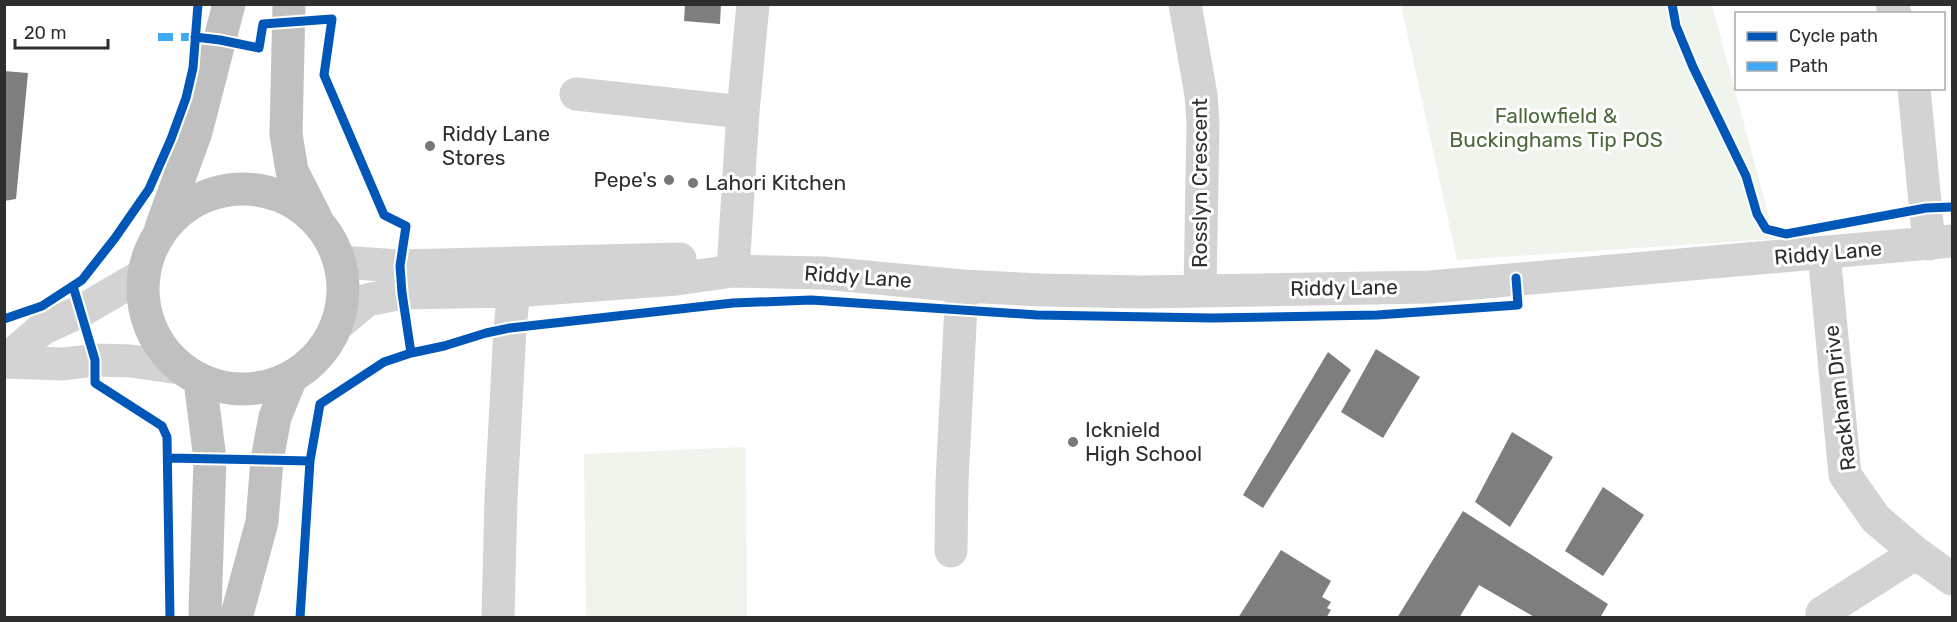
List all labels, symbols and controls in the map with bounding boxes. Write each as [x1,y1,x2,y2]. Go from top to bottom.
scale bar [15,12,108,50]
legend [1735,12,1945,90]
text: 20 m [24,22,66,44]
text: Cycle path [1789,25,1878,47]
text: Path [1789,55,1828,77]
street label: Rosslyn Crescent [1187,98,1212,268]
park label: Fallowfield & Buckinghams Tip POS [1449,103,1663,152]
place label: Riddy Lane Stores [442,121,550,170]
marker: Riddy Lane Stores [423,139,437,153]
place label: Pepe's [593,167,657,192]
place label: Lahori Kitchen [705,170,846,195]
marker: Pepe's [662,173,676,187]
marker: Lahori Kitchen [686,176,700,190]
street label: Riddy Lane [1773,235,1883,270]
street label: Riddy Lane [803,260,913,293]
street label: Riddy Lane [1290,274,1398,301]
street label: Rackham Drive [1818,324,1861,472]
place label: Icknield High School [1085,417,1202,466]
marker: Icknield High School [1066,435,1080,449]

